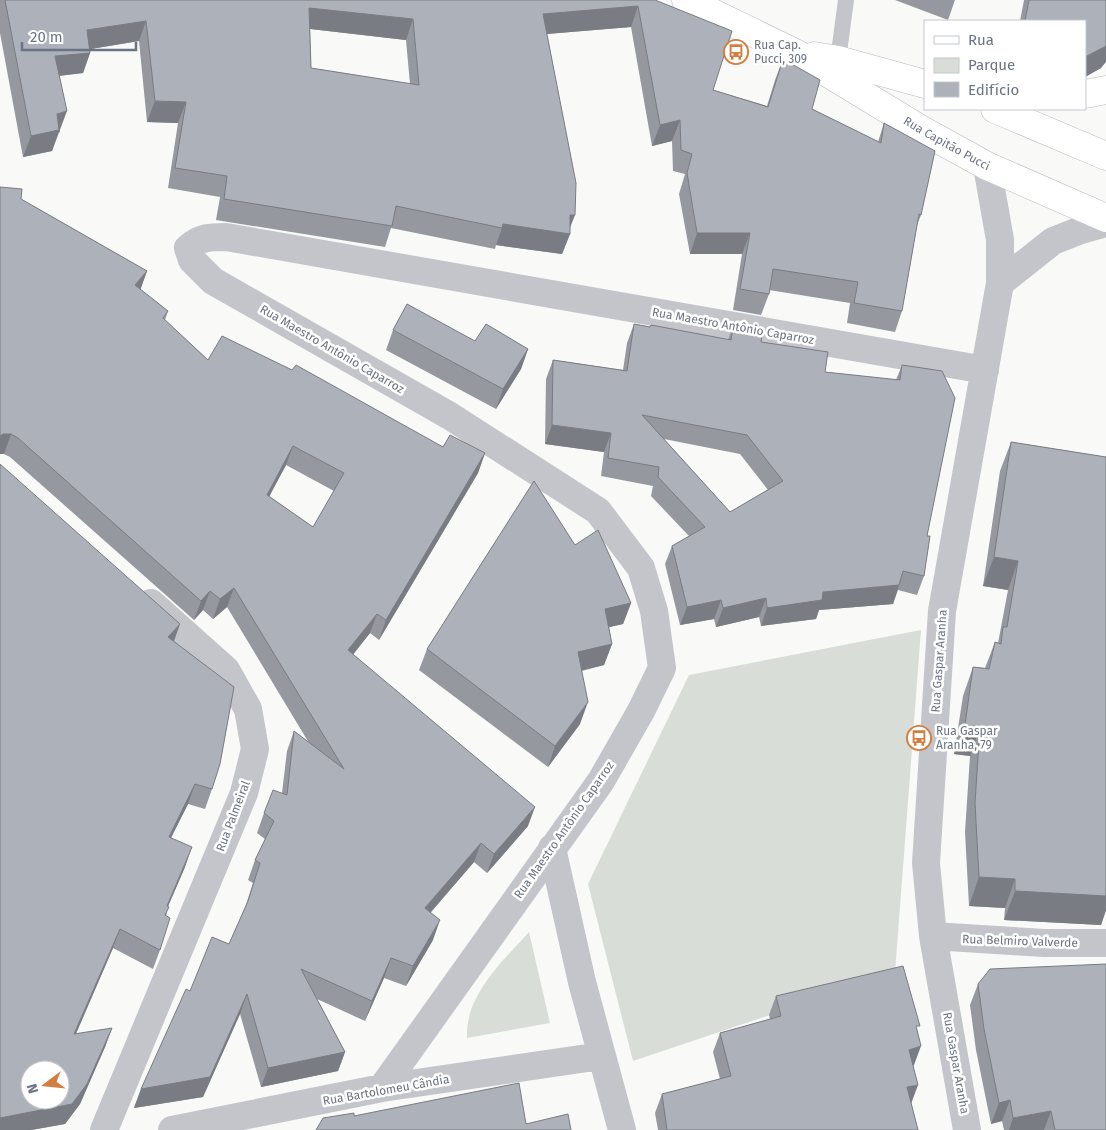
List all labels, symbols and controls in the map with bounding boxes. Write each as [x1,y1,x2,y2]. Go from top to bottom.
scale bar [22,20,136,52]
legend [924,20,1086,110]
text: 20 m [30,28,63,46]
text: Rua [968,31,994,49]
place label: Rua Cap. Pucci, 309 [754,38,807,66]
bus stop icon: Rua Cap. Pucci, 309 [723,39,749,65]
text: Parque [968,56,1015,74]
text: Edifício [968,81,1019,99]
street label: Rua Capitão Pucci [901,114,992,173]
street label: Rua Maestro Antônio Caparroz [257,302,407,396]
street label: Rua Maestro Antônio Caparroz [651,305,815,347]
street label: Rua Gaspar Aranha [928,609,950,713]
place label: Rua Gaspar Aranha, 79 [936,724,998,752]
bus stop icon: Rua Gaspar Aranha, 79 [906,725,932,751]
street label: Rua Maestro Antônio Caparroz [511,759,617,901]
street label: Rua Palmeiral [213,778,253,853]
street label: Rua Belmiro Valverde [962,932,1078,950]
street label: Rua Gaspar Aranha [940,1011,972,1115]
north arrow [20,1060,70,1110]
street label: Rua Bartolomeu Cândia [322,1072,450,1108]
text: N [24,1082,42,1095]

